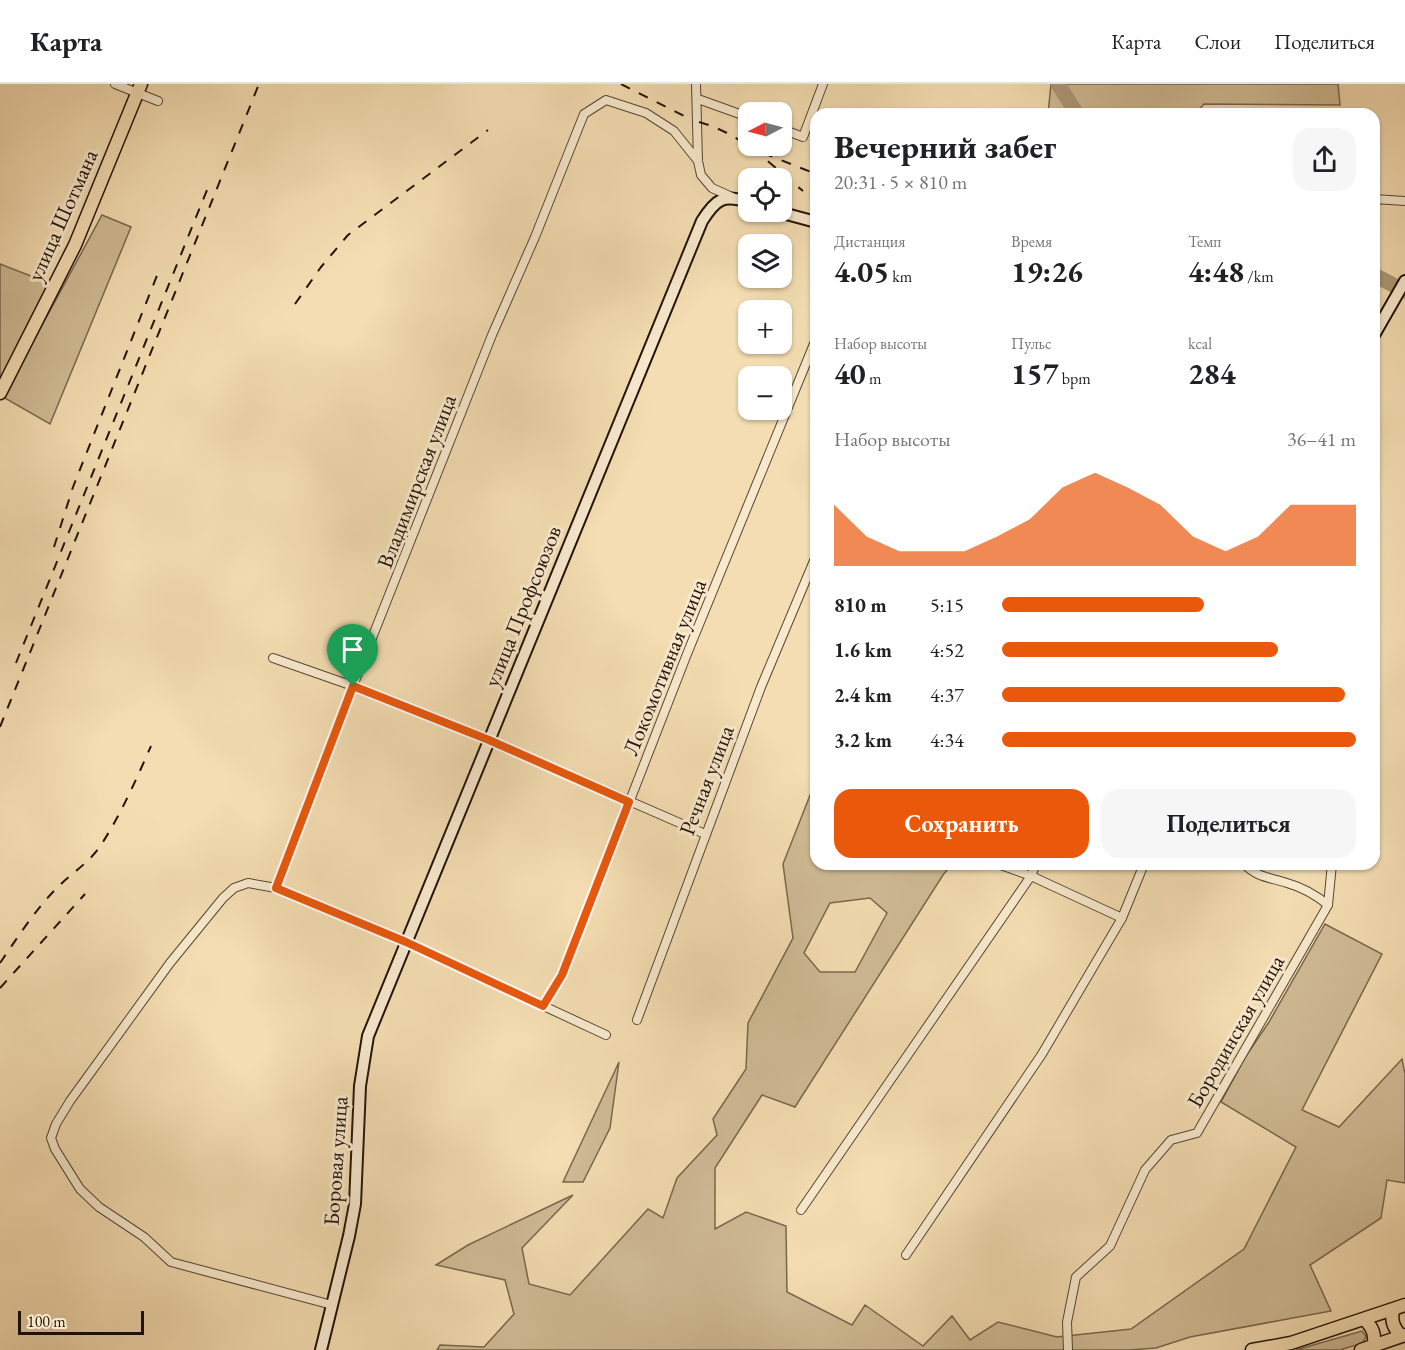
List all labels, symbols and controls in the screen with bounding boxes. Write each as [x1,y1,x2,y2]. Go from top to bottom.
text: Карта [30,23,102,59]
text: Карта [1111,28,1161,55]
text: Слои [1194,28,1241,55]
text: Поделиться [1274,28,1375,55]
north arrow [738,102,792,156]
map controls [738,102,792,420]
text: Вечерний забег [834,125,1056,168]
button: share [1293,128,1356,191]
street label: улица Шотмана [20,145,105,286]
button: locate [738,168,792,222]
text: 20:31 · 5 × 810 m [834,169,967,195]
text: Дистанция [834,231,905,252]
text: Время [1011,231,1052,252]
text: Темп [1188,231,1221,252]
button: layers [738,234,792,288]
text: 4.05 [834,252,889,291]
text: 19:26 [1011,252,1083,291]
text: 4:48 [1188,252,1244,291]
text: km [889,266,912,287]
text: /km [1244,266,1274,287]
button: + [738,300,792,354]
text: Набор высоты [834,333,927,354]
text: Пульс [1011,333,1052,354]
text: kcal [1188,333,1212,354]
text: 40 [834,354,866,393]
text: 157 [1011,354,1059,393]
text: 284 [1188,354,1236,393]
button: − [738,366,792,420]
text: m [866,368,881,389]
text: bpm [1059,368,1091,389]
street label: Владимирская улица [370,390,463,572]
text: Набор высоты [834,426,950,452]
text: 36–41 m [1287,426,1356,452]
street label: улица Профсоюзов [477,521,568,691]
street label: Локомотивная улица [616,575,713,760]
text: 810 m [834,592,887,618]
text: 5:15 [930,592,964,618]
pin [327,624,378,686]
icon: arrive [336,633,369,666]
text: 1.6 km [834,637,892,663]
text: 4:52 [930,637,964,663]
text: 2.4 km [834,682,892,708]
text: 4:37 [930,682,964,708]
street label: Речная улица [672,721,741,839]
text: 3.2 km [834,727,892,753]
text: 4:34 [930,727,964,753]
button: Сохранить [834,789,1089,858]
button: Поделиться [1101,789,1356,858]
street label: Бородинская улица [1180,949,1291,1113]
street label: Боровая улица [317,1095,355,1227]
scale bar [18,1308,144,1336]
text: 100 m [27,1311,66,1332]

